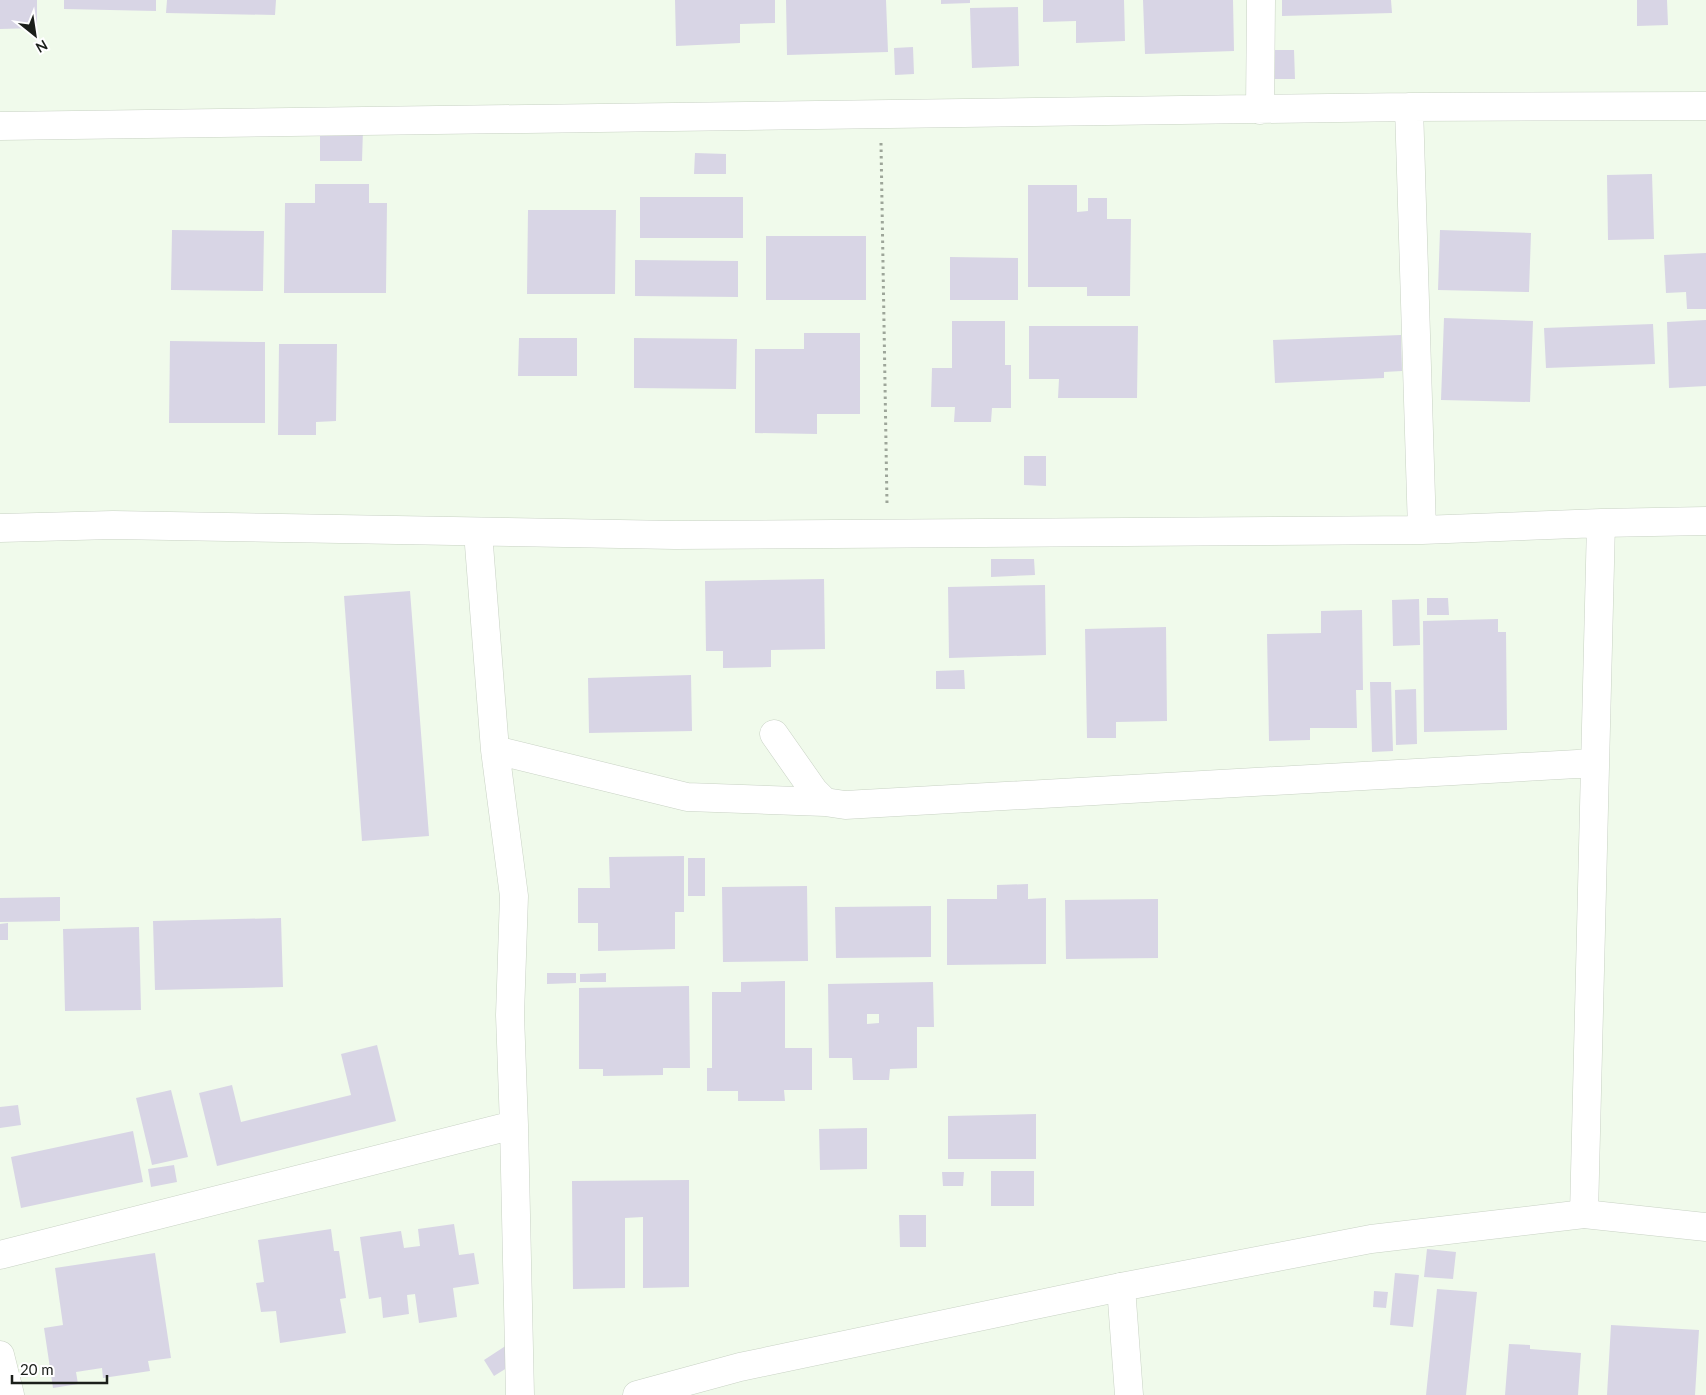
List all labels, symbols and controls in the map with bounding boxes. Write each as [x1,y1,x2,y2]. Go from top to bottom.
north arrow [10,10,60,60]
text: N [33,37,51,57]
scale bar [12,1352,108,1384]
text: 20 m [20,1360,54,1378]

